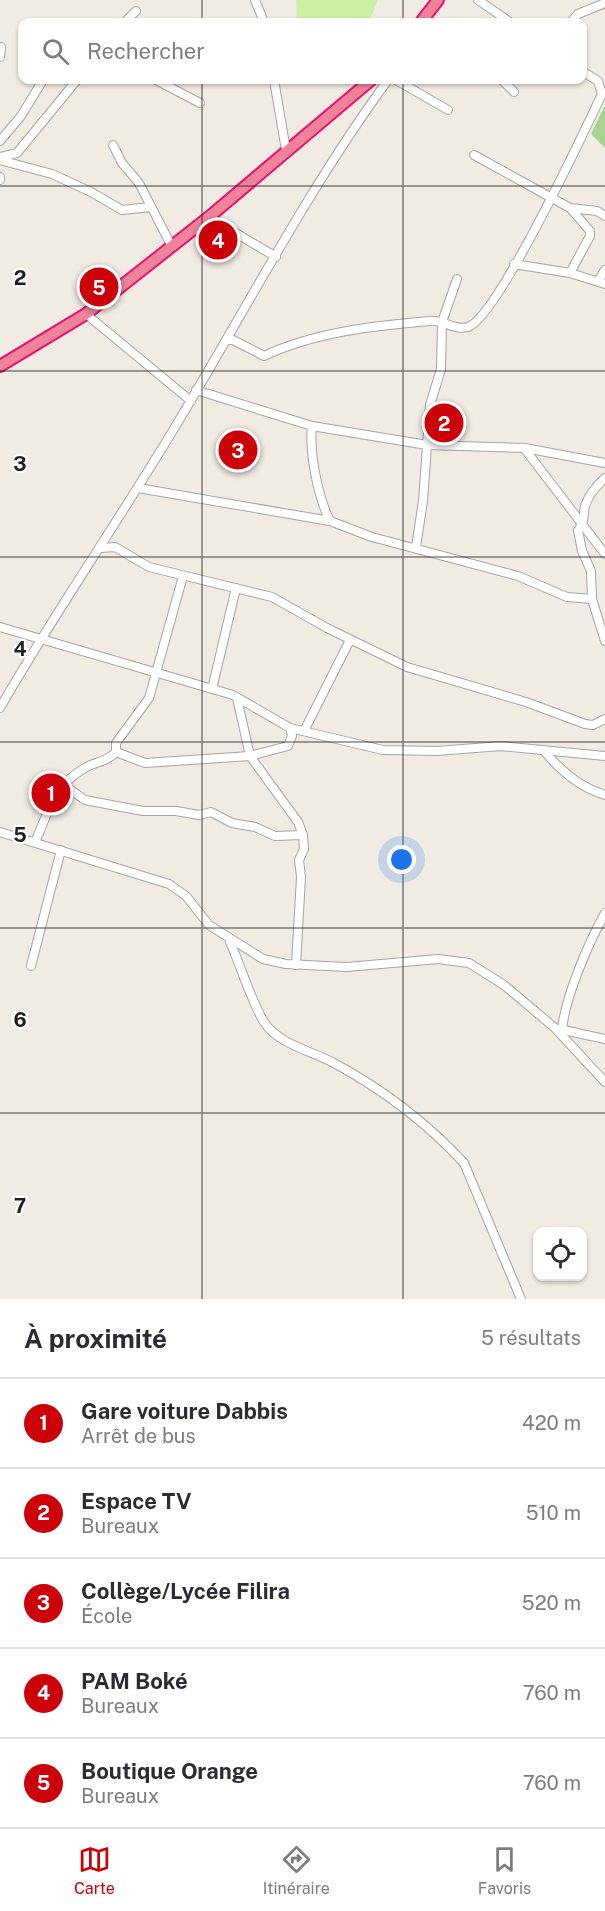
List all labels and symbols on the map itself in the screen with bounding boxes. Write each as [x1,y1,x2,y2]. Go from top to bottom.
pin: 4 [198,218,238,262]
pin: 5 [80,264,118,310]
text: 2 [14,266,26,290]
pin: 2 [424,400,464,446]
pin: 3 [218,428,258,472]
text: 3 [13,452,27,476]
text: 4 [13,637,27,661]
pin: 1 [32,770,70,816]
text: 5 [13,823,27,847]
your location [387,845,416,874]
text: 6 [13,1008,27,1032]
text: 7 [14,1194,26,1218]

